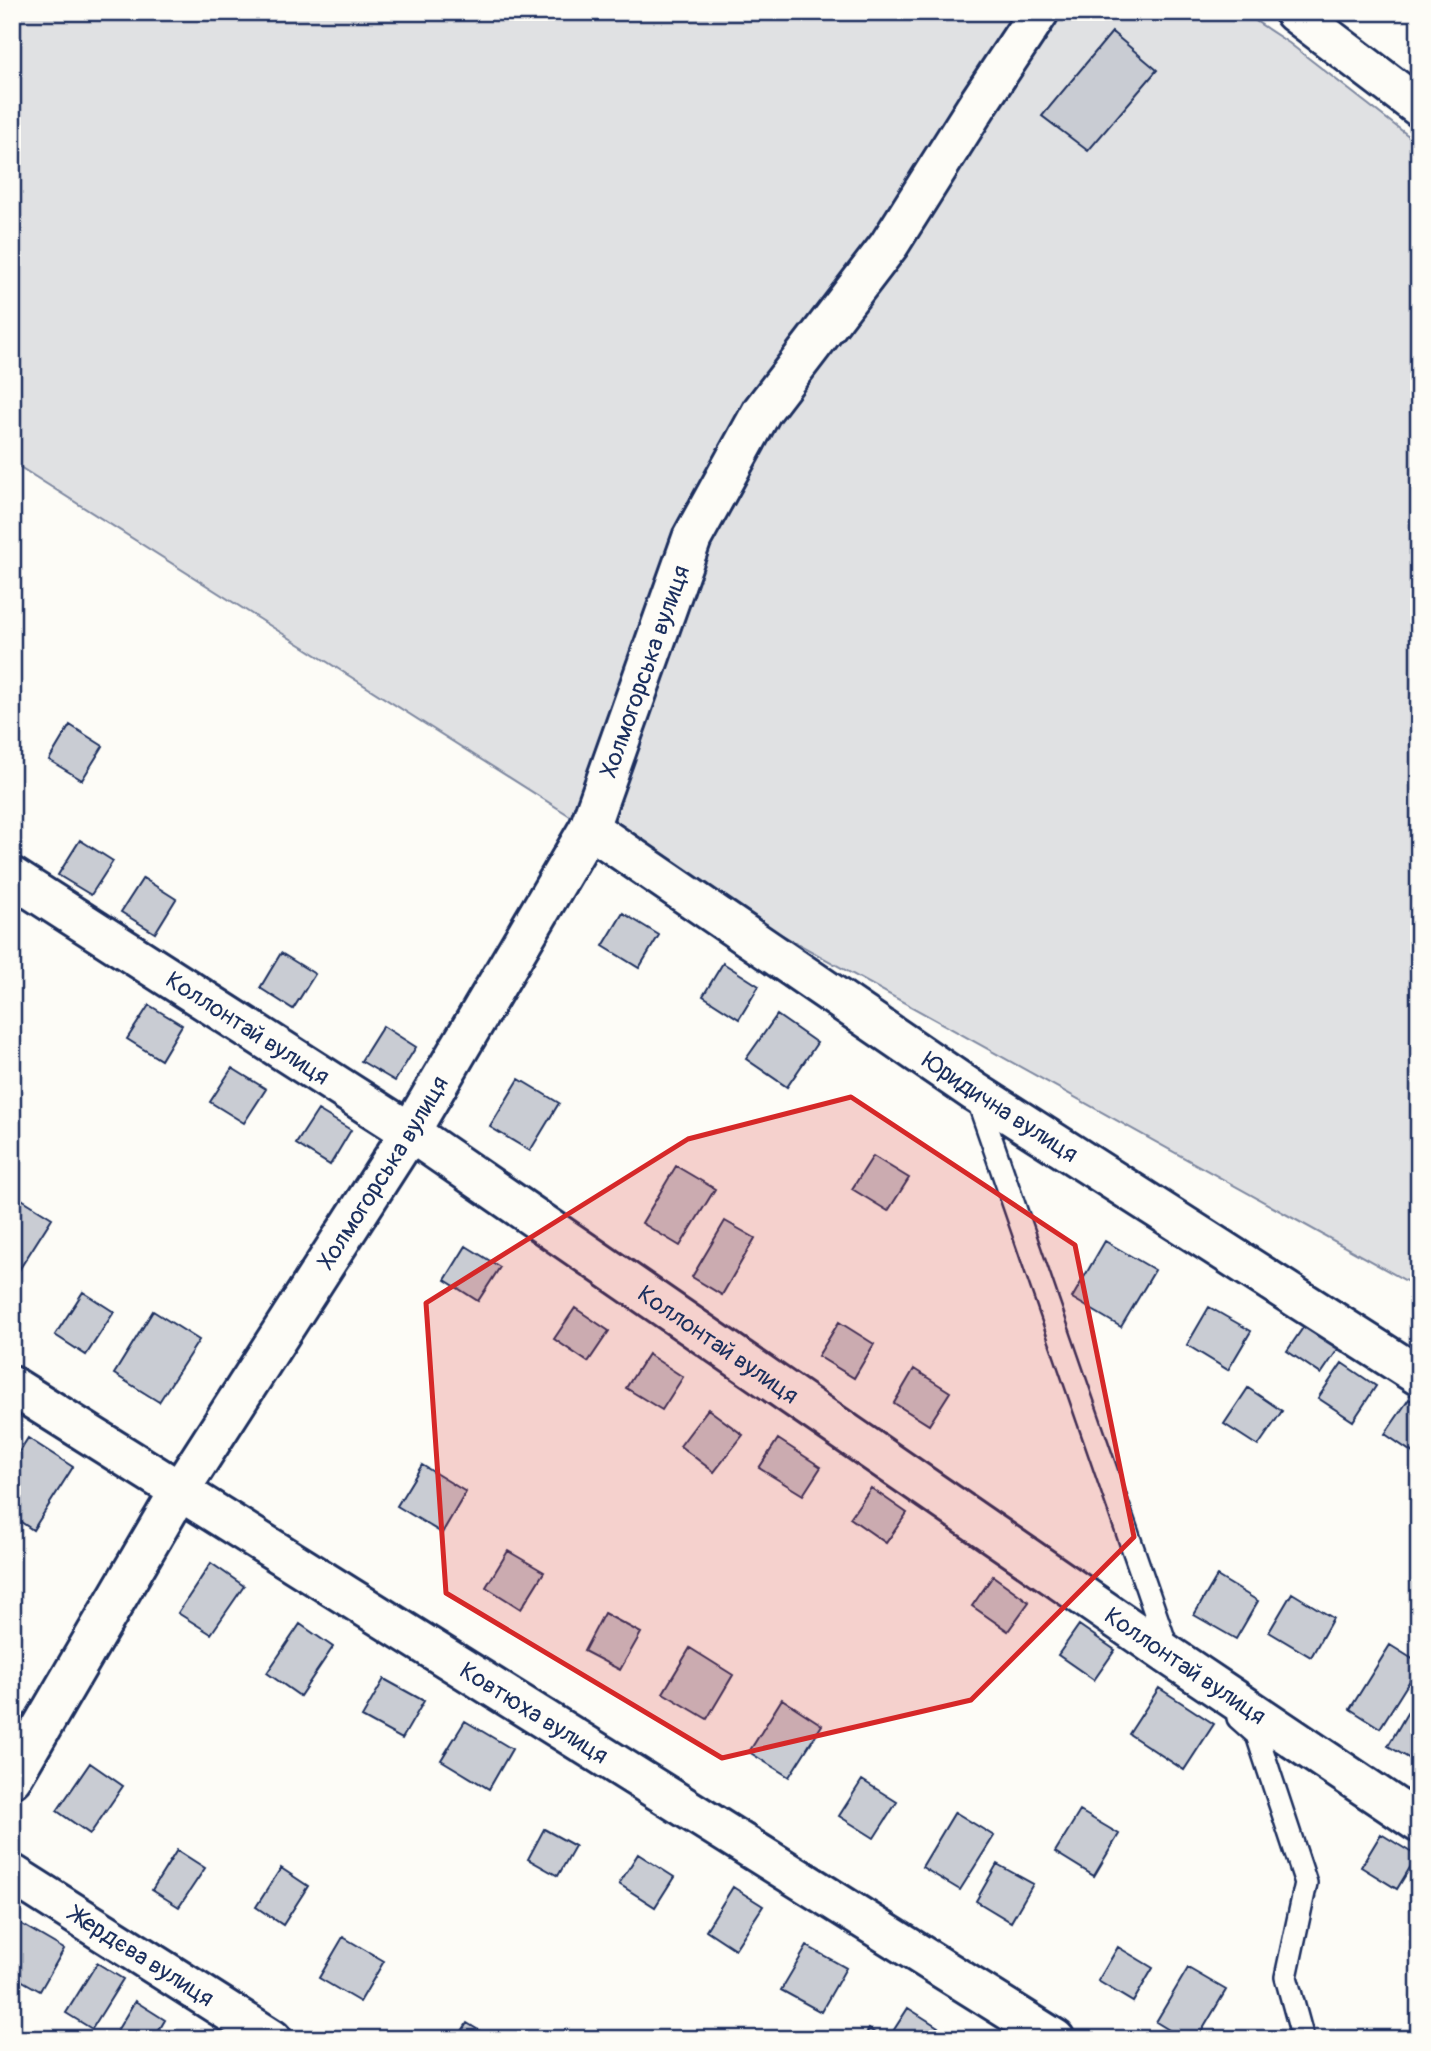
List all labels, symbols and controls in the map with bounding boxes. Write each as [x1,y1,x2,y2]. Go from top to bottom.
street label: Холмогорська вулиця [594,561,696,781]
street label: Коллонтай вулиця [161,965,335,1091]
street label: Юридична вулиця [917,1046,1083,1169]
street label: Холмогорська вулиця [311,1071,454,1275]
street label: Коллонтай вулиця [632,1279,804,1410]
street label: Коллонтай вулиця [1099,1601,1271,1731]
street label: Ковтюха вулиця [455,1656,614,1770]
street label: Жердєва вулиця [61,1898,219,2013]

